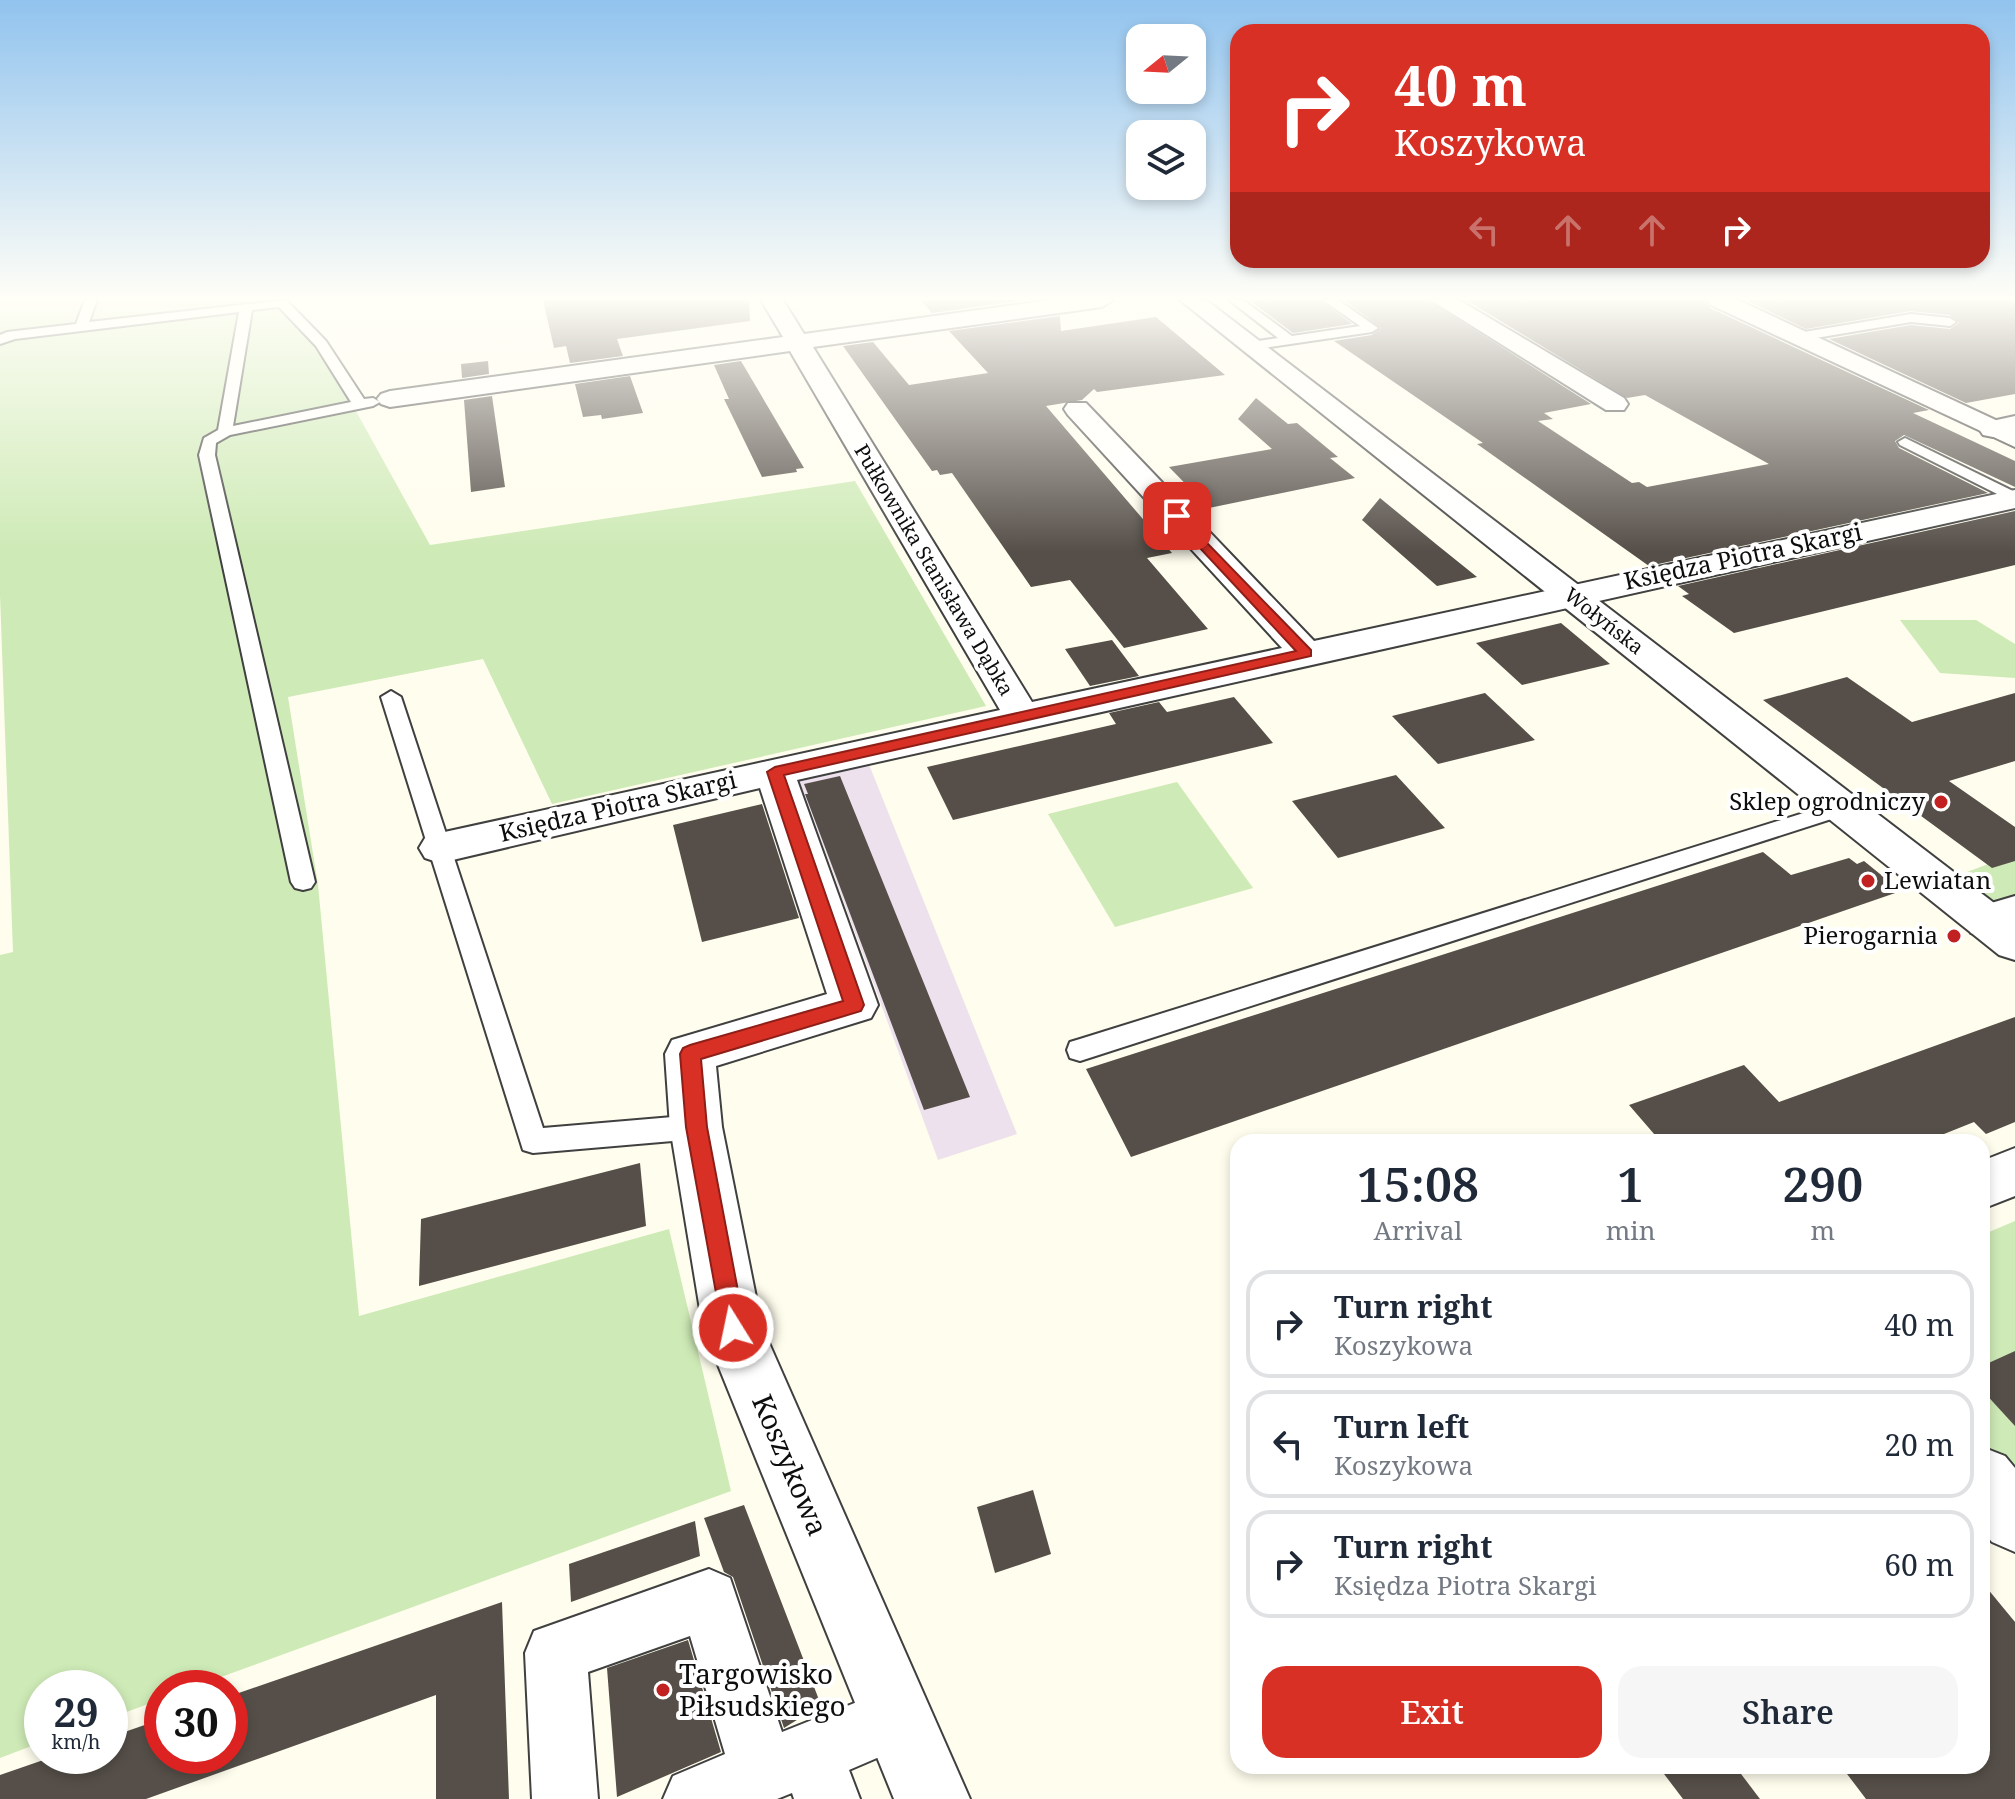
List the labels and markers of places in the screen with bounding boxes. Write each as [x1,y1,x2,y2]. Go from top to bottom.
pin [1143,482,1211,550]
place label: Sklep ogrodniczy [1729,784,1925,817]
marker: Sklep ogrodniczy [1932,793,1950,811]
place label: Lewiatan [1884,863,1991,896]
marker: Lewiatan [1859,872,1877,890]
place label: Pierogarnia [1803,918,1938,951]
marker: Pierogarnia [1945,927,1963,945]
place label: Targowisko Piłsudskiego [679,1654,846,1724]
marker: Targowisko Piłsudskiego [654,1681,672,1699]

